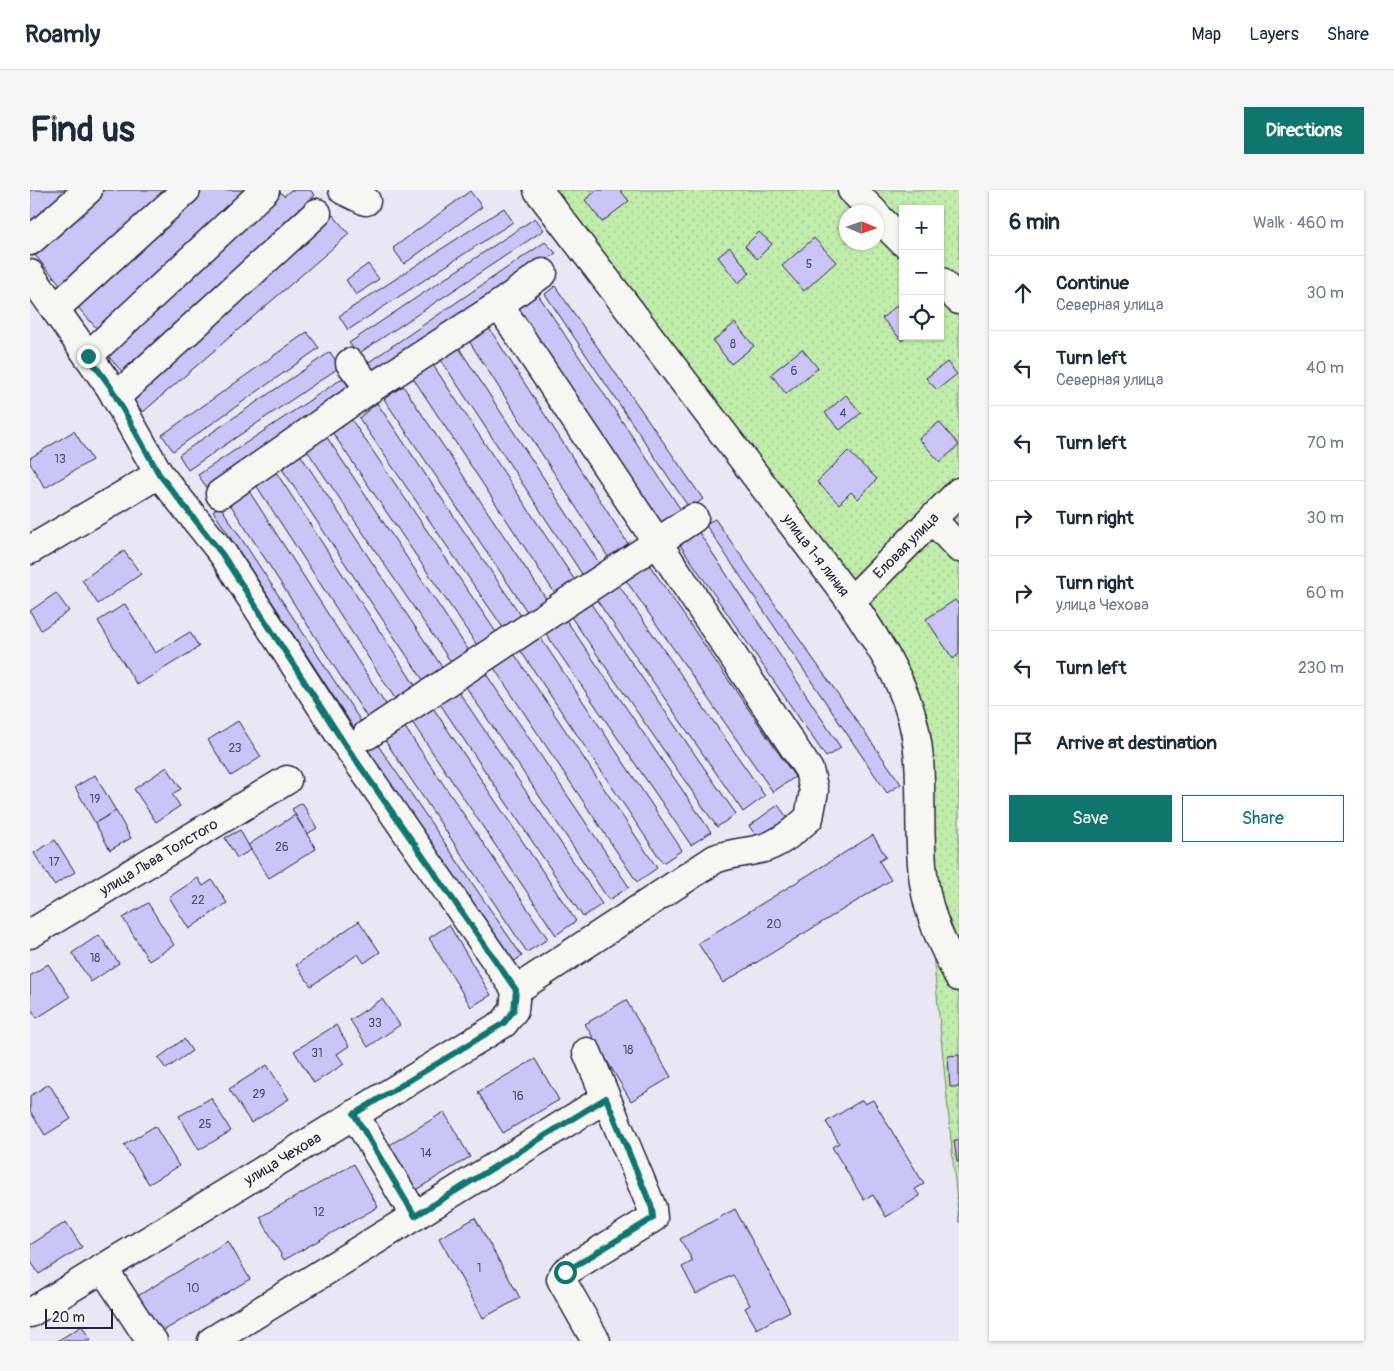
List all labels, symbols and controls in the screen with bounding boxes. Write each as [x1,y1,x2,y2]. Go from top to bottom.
text: Roamly [25,20,100,49]
text: Map [1192,23,1221,46]
text: Layers [1249,23,1299,46]
text: Share [1327,23,1369,46]
button: Directions [1244,107,1364,154]
text: Find us [30,108,135,152]
north arrow [839,205,884,250]
map controls [899,205,944,340]
button: + [899,205,944,250]
text: 6 min [1009,209,1060,236]
text: Walk · 460 m [1253,213,1344,233]
button: − [899,250,944,295]
house number: 5 [806,257,812,272]
text: Continue [1056,271,1129,295]
icon: ahead [1009,279,1037,307]
text: 30 m [1306,283,1344,303]
button: locate [899,295,944,340]
text: Северная улица [1056,295,1163,315]
house number: 8 [730,337,736,352]
route end [77,345,100,368]
text: Turn left [1056,346,1126,370]
icon: left [1009,354,1037,382]
text: 40 m [1306,358,1344,378]
house number: 6 [791,364,798,379]
text: Северная улица [1056,370,1163,390]
house number: 4 [840,406,847,421]
icon: left [1009,429,1037,457]
text: Turn left [1056,431,1126,455]
text: 70 m [1307,433,1344,453]
house number: 13 [54,452,66,467]
icon: right [1009,504,1037,532]
text: Turn right [1056,506,1134,530]
text: 30 m [1306,508,1344,528]
street label: Еловая улица [869,509,943,583]
street label: улица 1-я линия [778,510,853,601]
text: Turn right [1056,571,1134,595]
icon: right [1009,579,1037,607]
text: 60 m [1306,583,1344,603]
text: улица Чехова [1056,595,1149,615]
icon: left [1009,654,1037,682]
text: Turn left [1056,656,1126,680]
text: 230 m [1298,658,1344,678]
icon: arrive [1009,729,1037,757]
text: Arrive at destination [1056,731,1217,755]
house number: 23 [228,741,242,756]
house number: 19 [90,792,100,807]
button: Save [1009,795,1172,842]
button: Share [1182,795,1344,842]
street label: улица Льва Толстого [95,815,222,901]
house number: 26 [275,840,289,855]
house number: 17 [48,855,60,870]
house number: 22 [191,893,205,908]
house number: 20 [767,917,781,932]
house number: 18 [90,951,100,966]
house number: 33 [368,1016,382,1031]
house number: 18 [623,1043,633,1058]
house number: 31 [311,1046,323,1061]
house number: 29 [253,1087,265,1102]
house number: 16 [512,1089,524,1104]
house number: 25 [198,1117,212,1132]
street label: улица Чехова [240,1128,325,1190]
house number: 14 [420,1146,432,1161]
house number: 12 [313,1205,325,1220]
house number: 1 [477,1261,481,1276]
route start [554,1261,577,1284]
house number: 10 [187,1281,199,1296]
scale bar [45,1306,112,1329]
text: 20 m [52,1309,85,1326]

